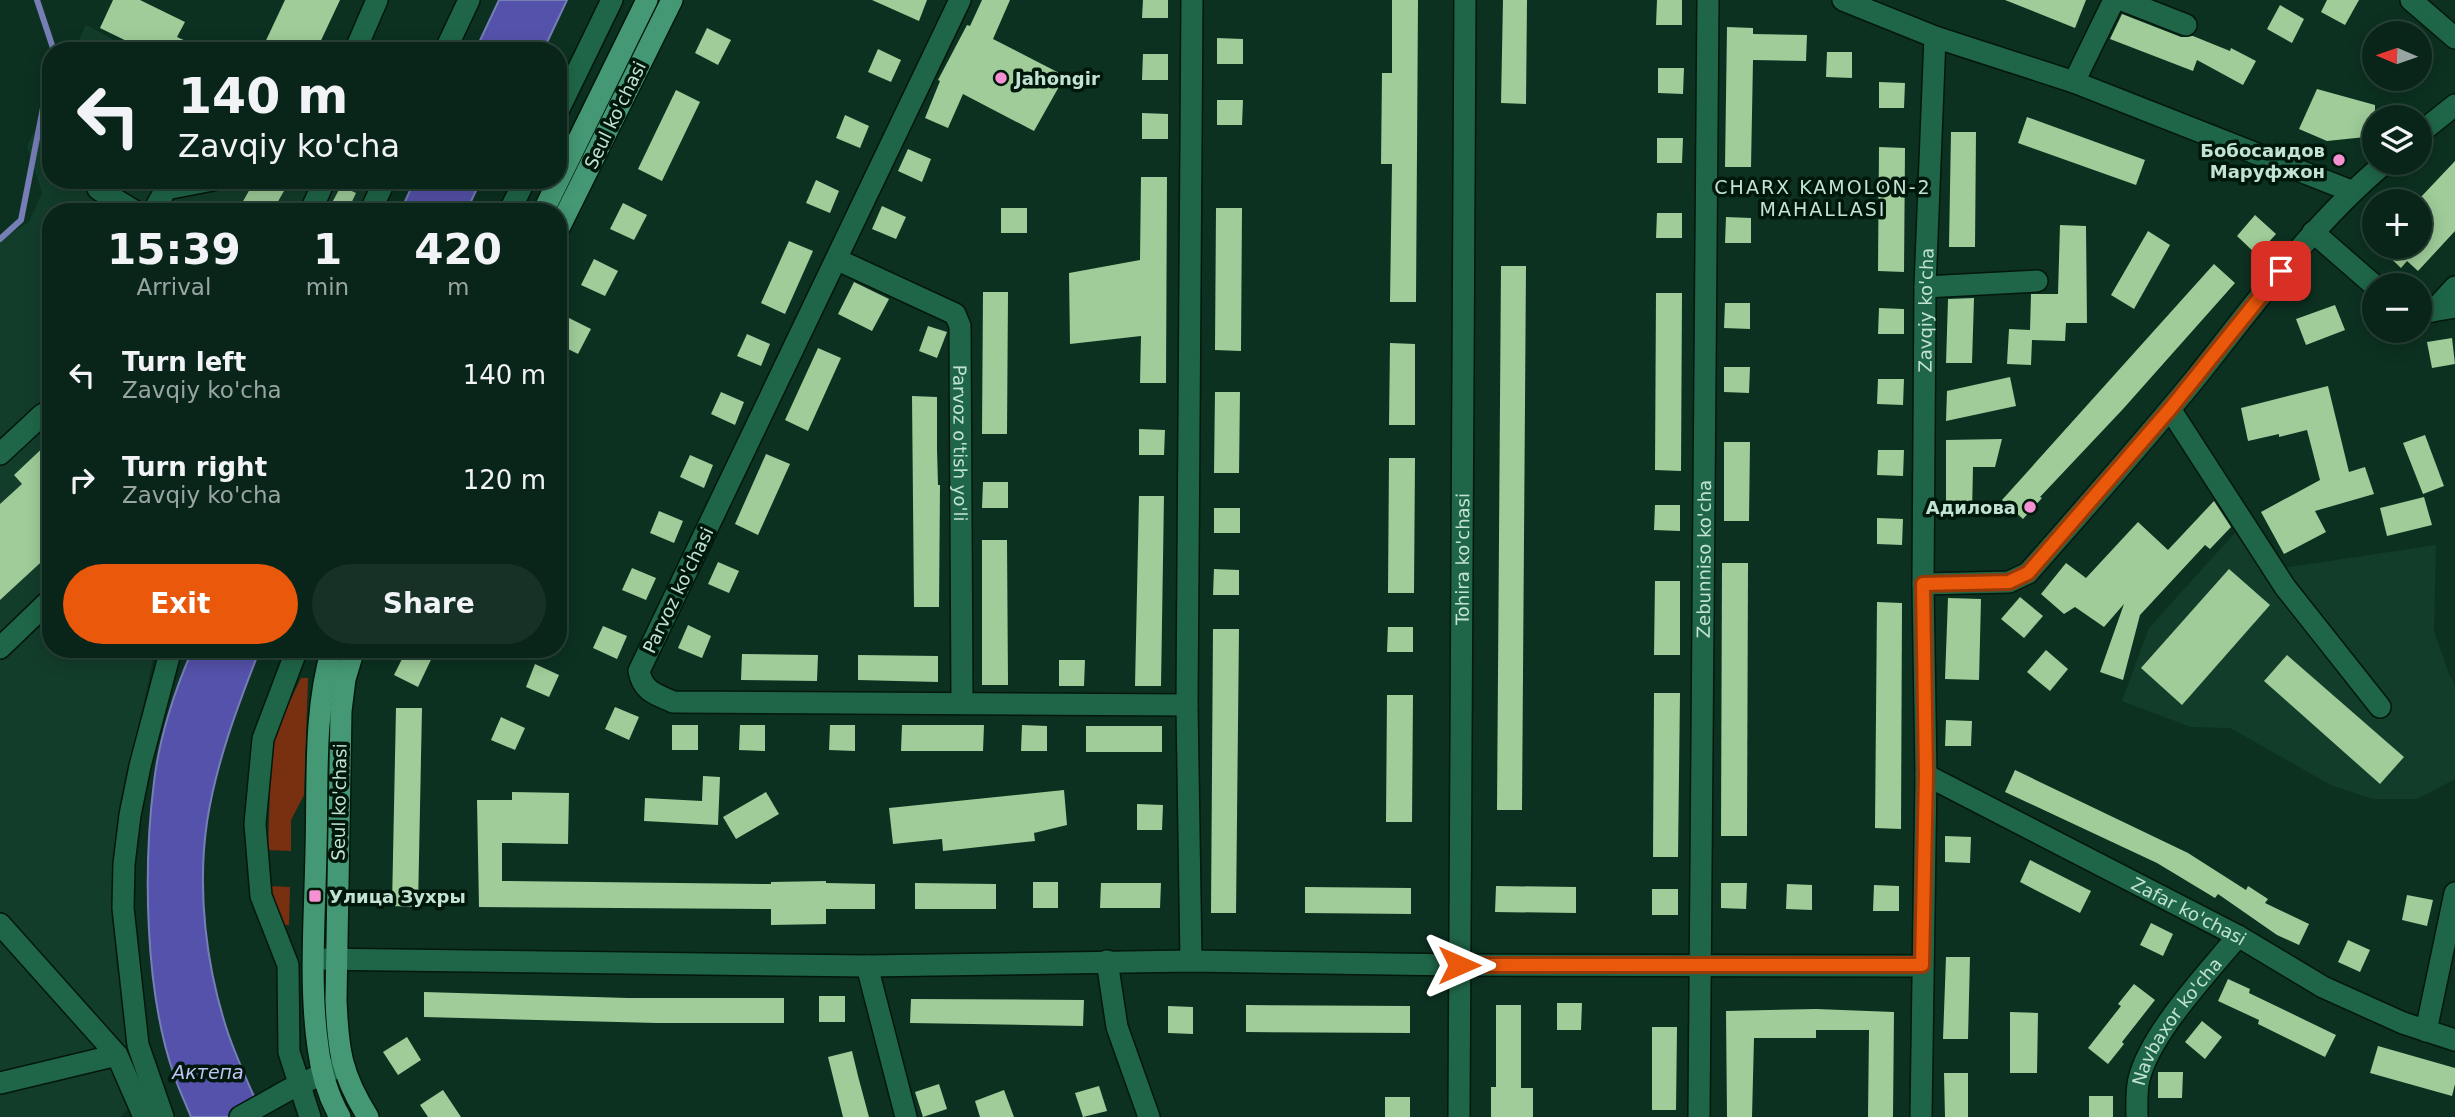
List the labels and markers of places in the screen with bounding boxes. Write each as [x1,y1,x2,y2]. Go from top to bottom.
place label: Jahongir [1013,68,1100,89]
marker: Jahongir [993,70,1009,86]
place label: Бобосаидов Маруфжон [2200,140,2325,182]
marker: Бобосаидов Маруфжон [2331,152,2347,168]
pin [2251,241,2311,301]
place label: Адилова [1926,497,2016,518]
marker: Адилова [2022,499,2038,515]
place label: Улица Зухры [329,886,466,907]
marker: Улица Зухры [307,888,323,904]

